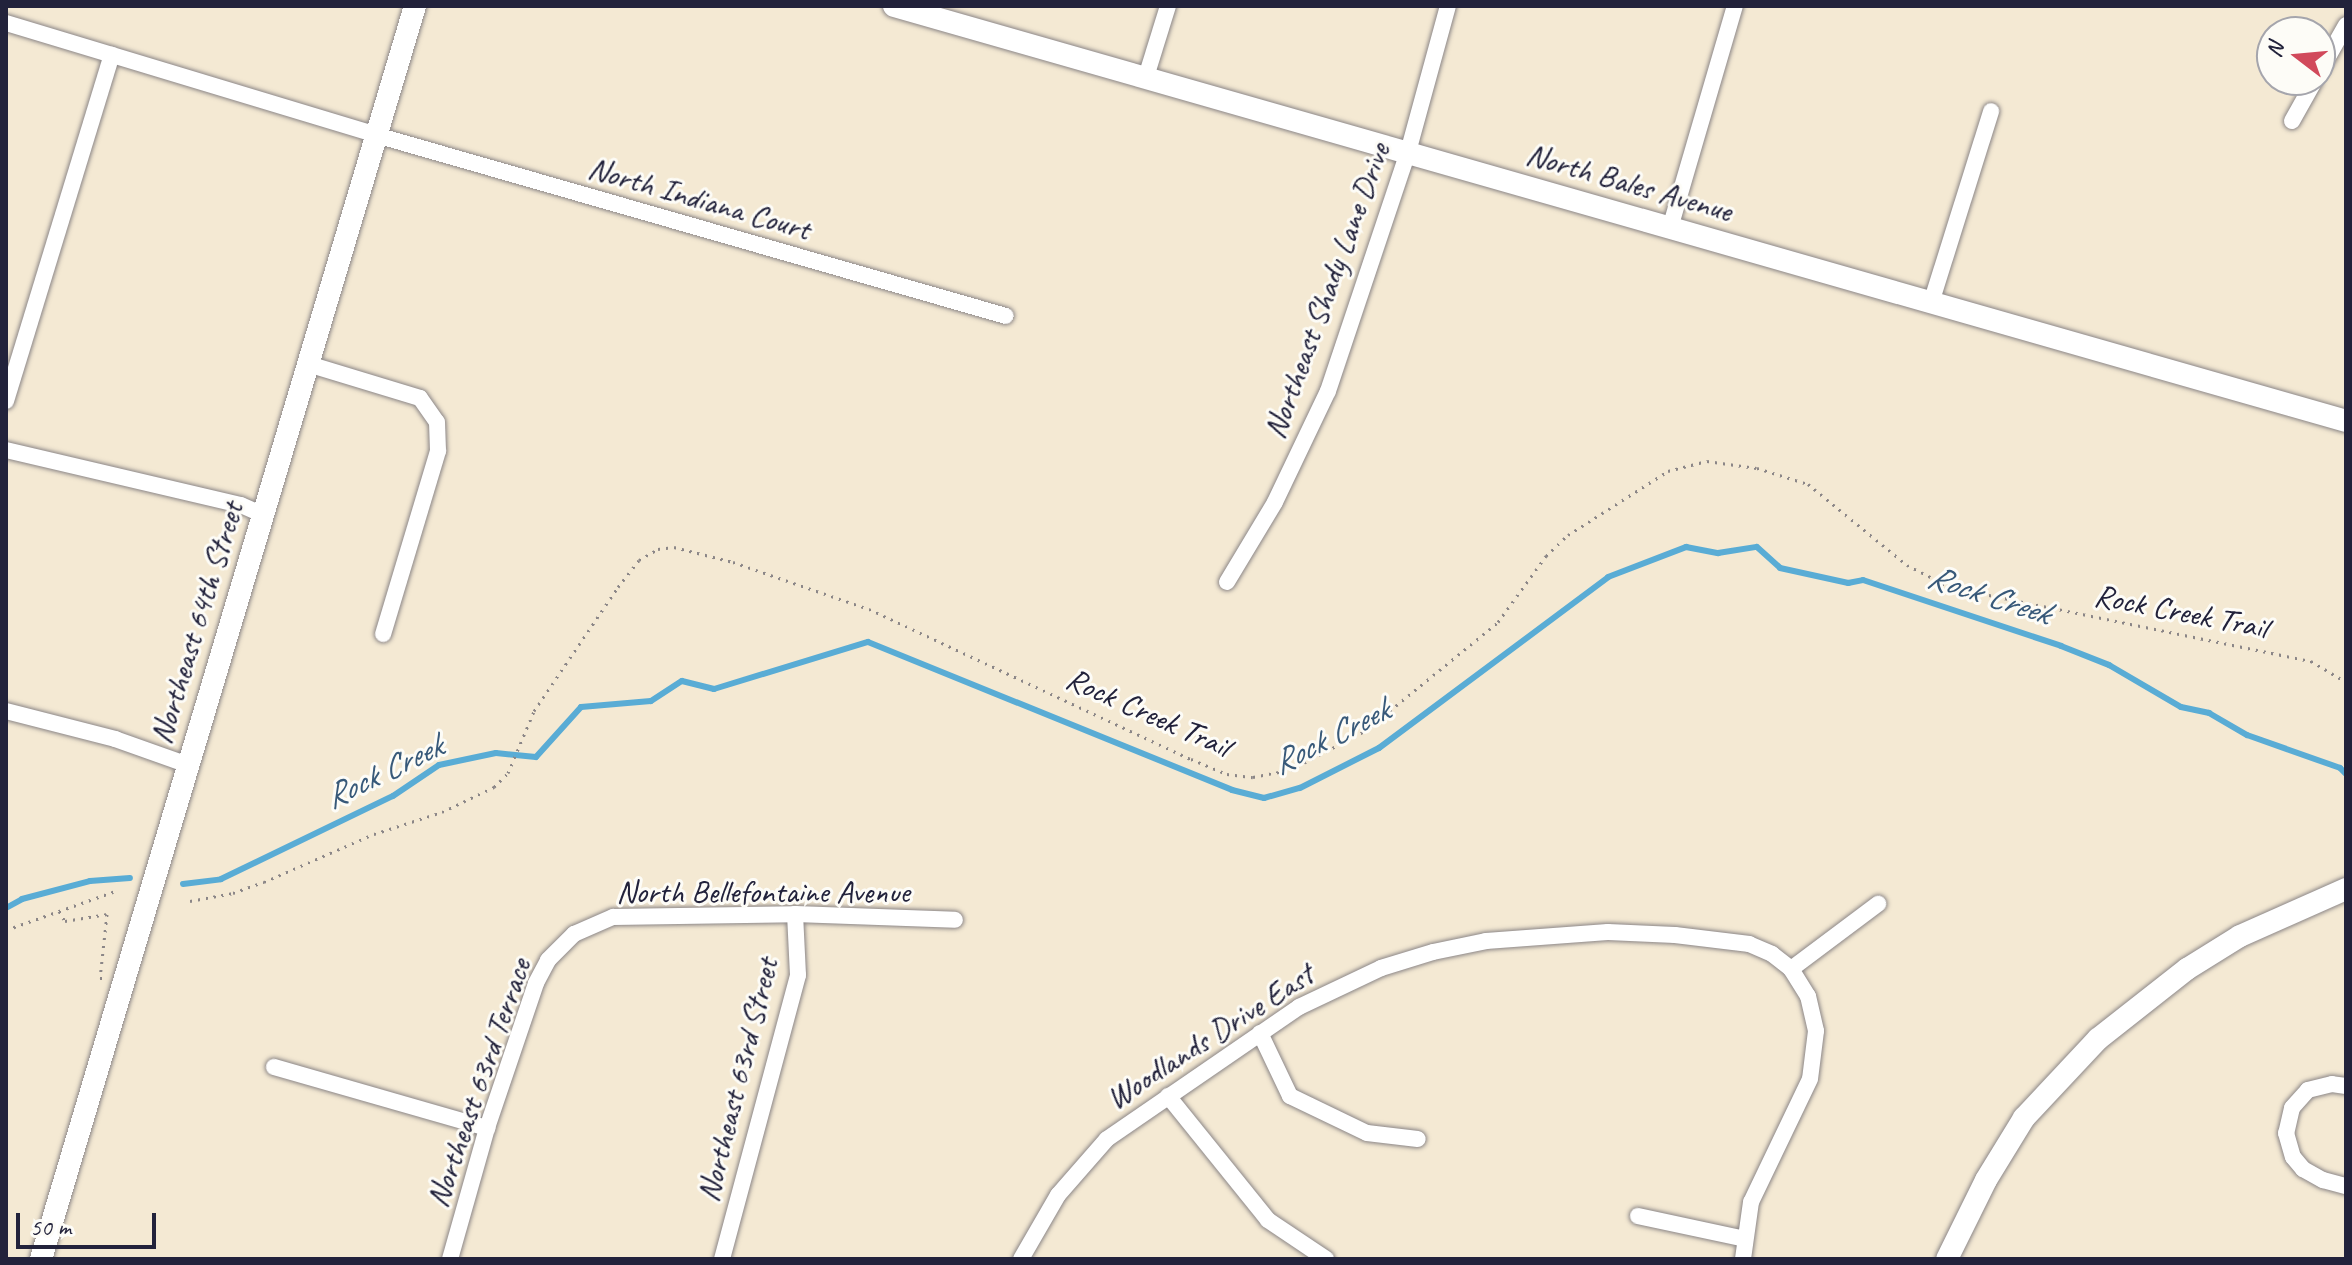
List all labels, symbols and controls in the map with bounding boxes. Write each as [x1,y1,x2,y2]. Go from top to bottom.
north arrow [2256,16,2336,96]
text: N [2260,40,2290,60]
street label: North Bales Avenue [1521,135,1737,231]
street label: Northeast Shady Lane Drive [1255,137,1399,445]
street label: North Indiana Court [584,149,814,249]
street label: Northeast 64th Street [142,497,252,749]
water label: Rock Creek [1923,555,2055,633]
street label: Rock Creek Trail [2092,576,2270,648]
street label: Rock Creek Trail [1060,660,1236,766]
water label: Rock Creek [1265,689,1395,783]
water label: Rock Creek [318,725,448,817]
street label: North Bellefontaine Avenue [615,873,911,911]
street label: Northeast 63rd Terrace [418,953,540,1213]
street label: Northeast 63rd Street [689,954,787,1206]
street label: Woodlands Drive East [1099,956,1321,1118]
scale bar [20,1197,160,1247]
text: 50 m [30,1212,71,1242]

